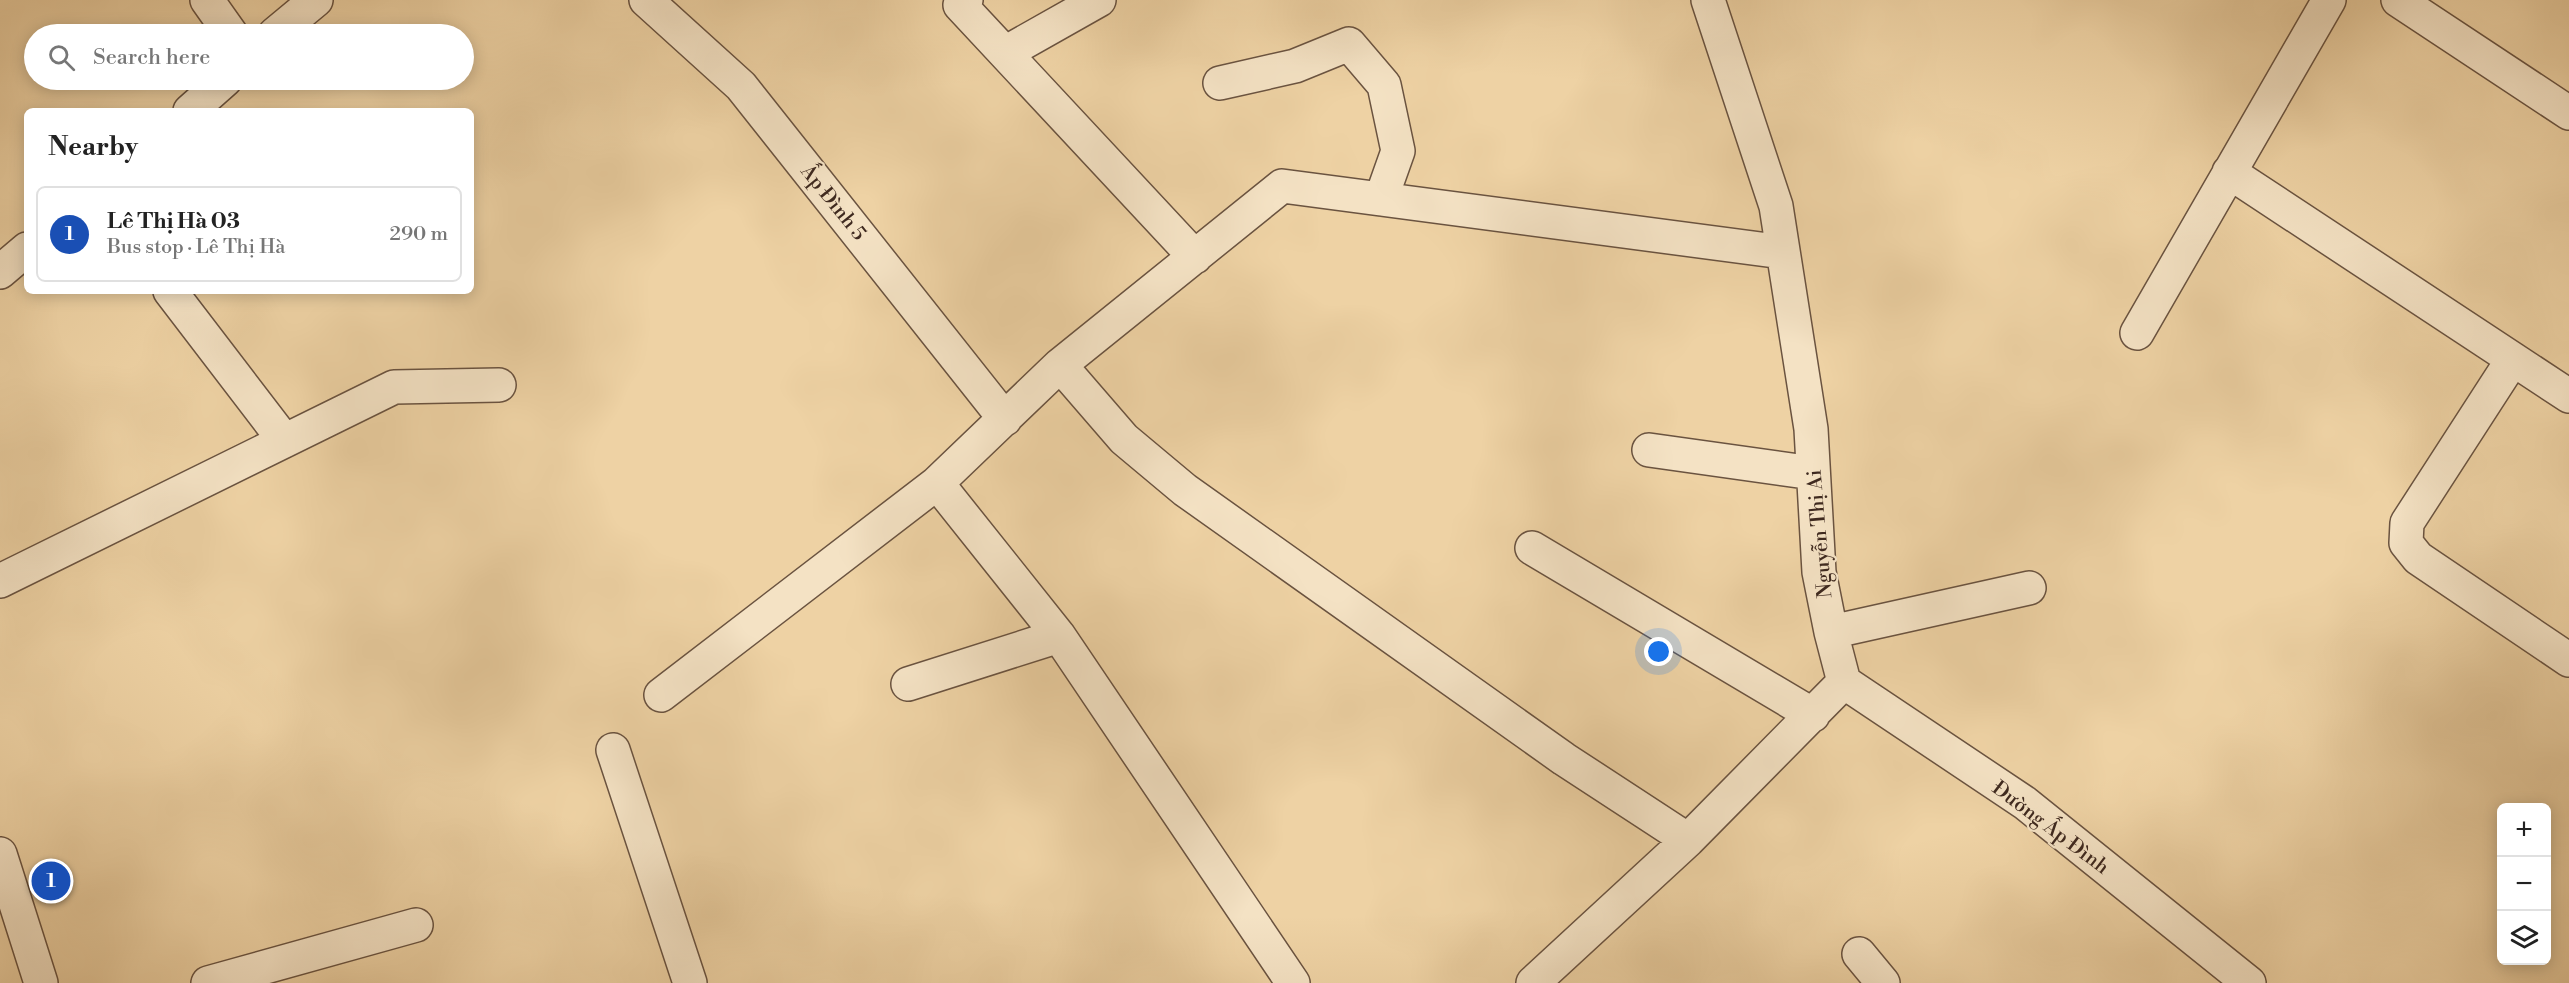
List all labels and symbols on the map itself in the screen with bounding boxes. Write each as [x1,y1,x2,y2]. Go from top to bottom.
street label: Ấp Đình 5 [794,157,874,246]
street label: Nguyễn Thị Ai [1802,468,1839,599]
your location [1644,637,1673,666]
street label: Đường Ấp Đình [1987,773,2116,880]
pin: 1 [32,858,70,904]

